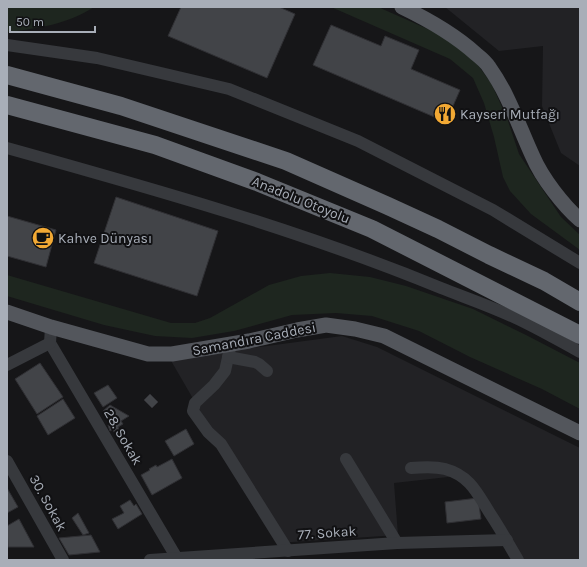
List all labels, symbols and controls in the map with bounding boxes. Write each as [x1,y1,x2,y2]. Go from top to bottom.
scale bar [10,8,95,34]
text: 50 m [16,15,44,29]
restaurant icon: Kayseri Mutfağı [432,101,458,127]
place label: Kayseri Mutfağı [460,106,560,123]
street label: Anadolu Otoyolu [249,173,353,227]
cafe icon: Kahve Dünyası [30,225,56,251]
place label: Kahve Dünyası [58,230,152,247]
street label: Samandıra Caddesi [191,319,317,359]
street label: 28. Sokak [100,406,146,468]
street label: 30. Sokak [26,472,71,534]
street label: 77. Sokak [297,522,357,544]

